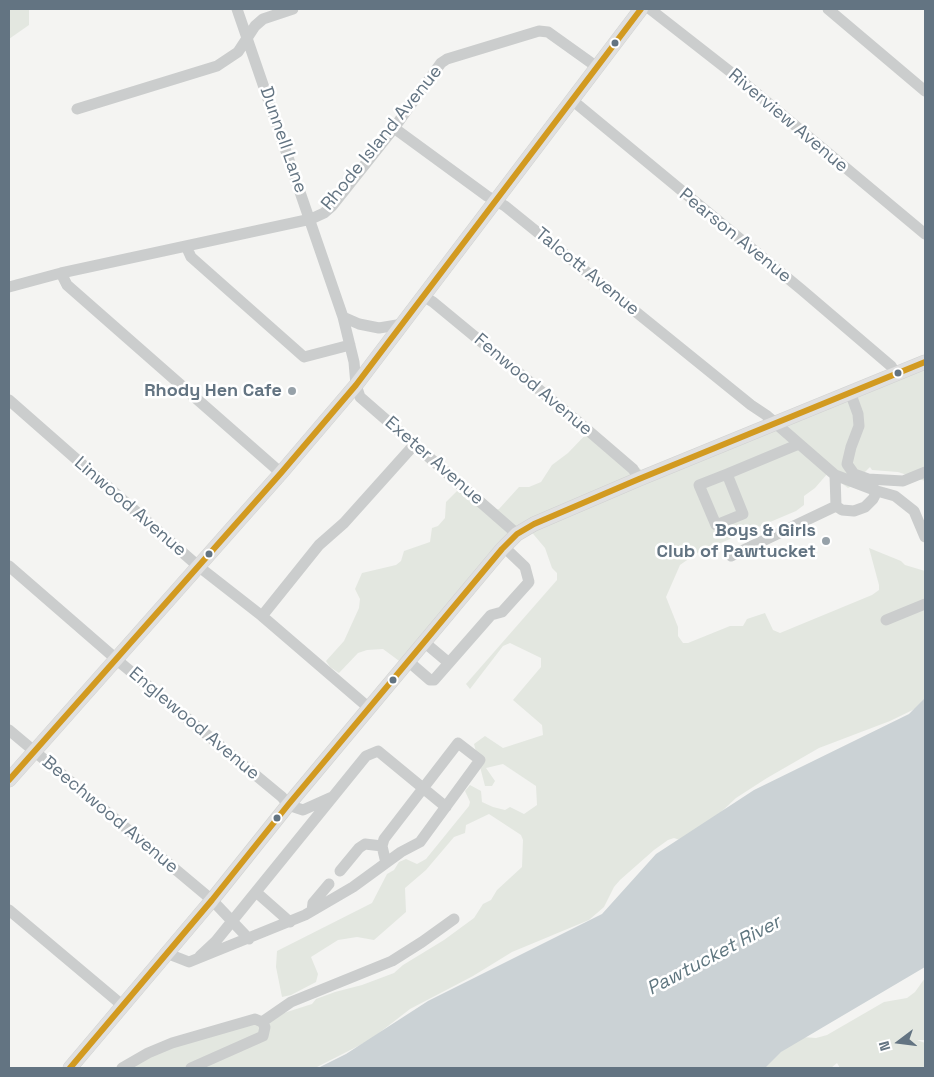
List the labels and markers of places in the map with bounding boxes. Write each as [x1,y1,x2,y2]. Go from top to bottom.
unlabelled marker [610,38,620,48]
unlabelled marker [893,368,903,378]
place label: Rhody Hen Cafe [144,380,282,402]
marker: Rhody Hen Cafe [286,385,298,397]
place label: Boys & Girls Club of Pawtucket [656,520,816,562]
marker: Boys & Girls Club of Pawtucket [820,535,832,547]
unlabelled marker [204,549,214,559]
unlabelled marker [388,675,398,685]
unlabelled marker [272,813,282,823]

